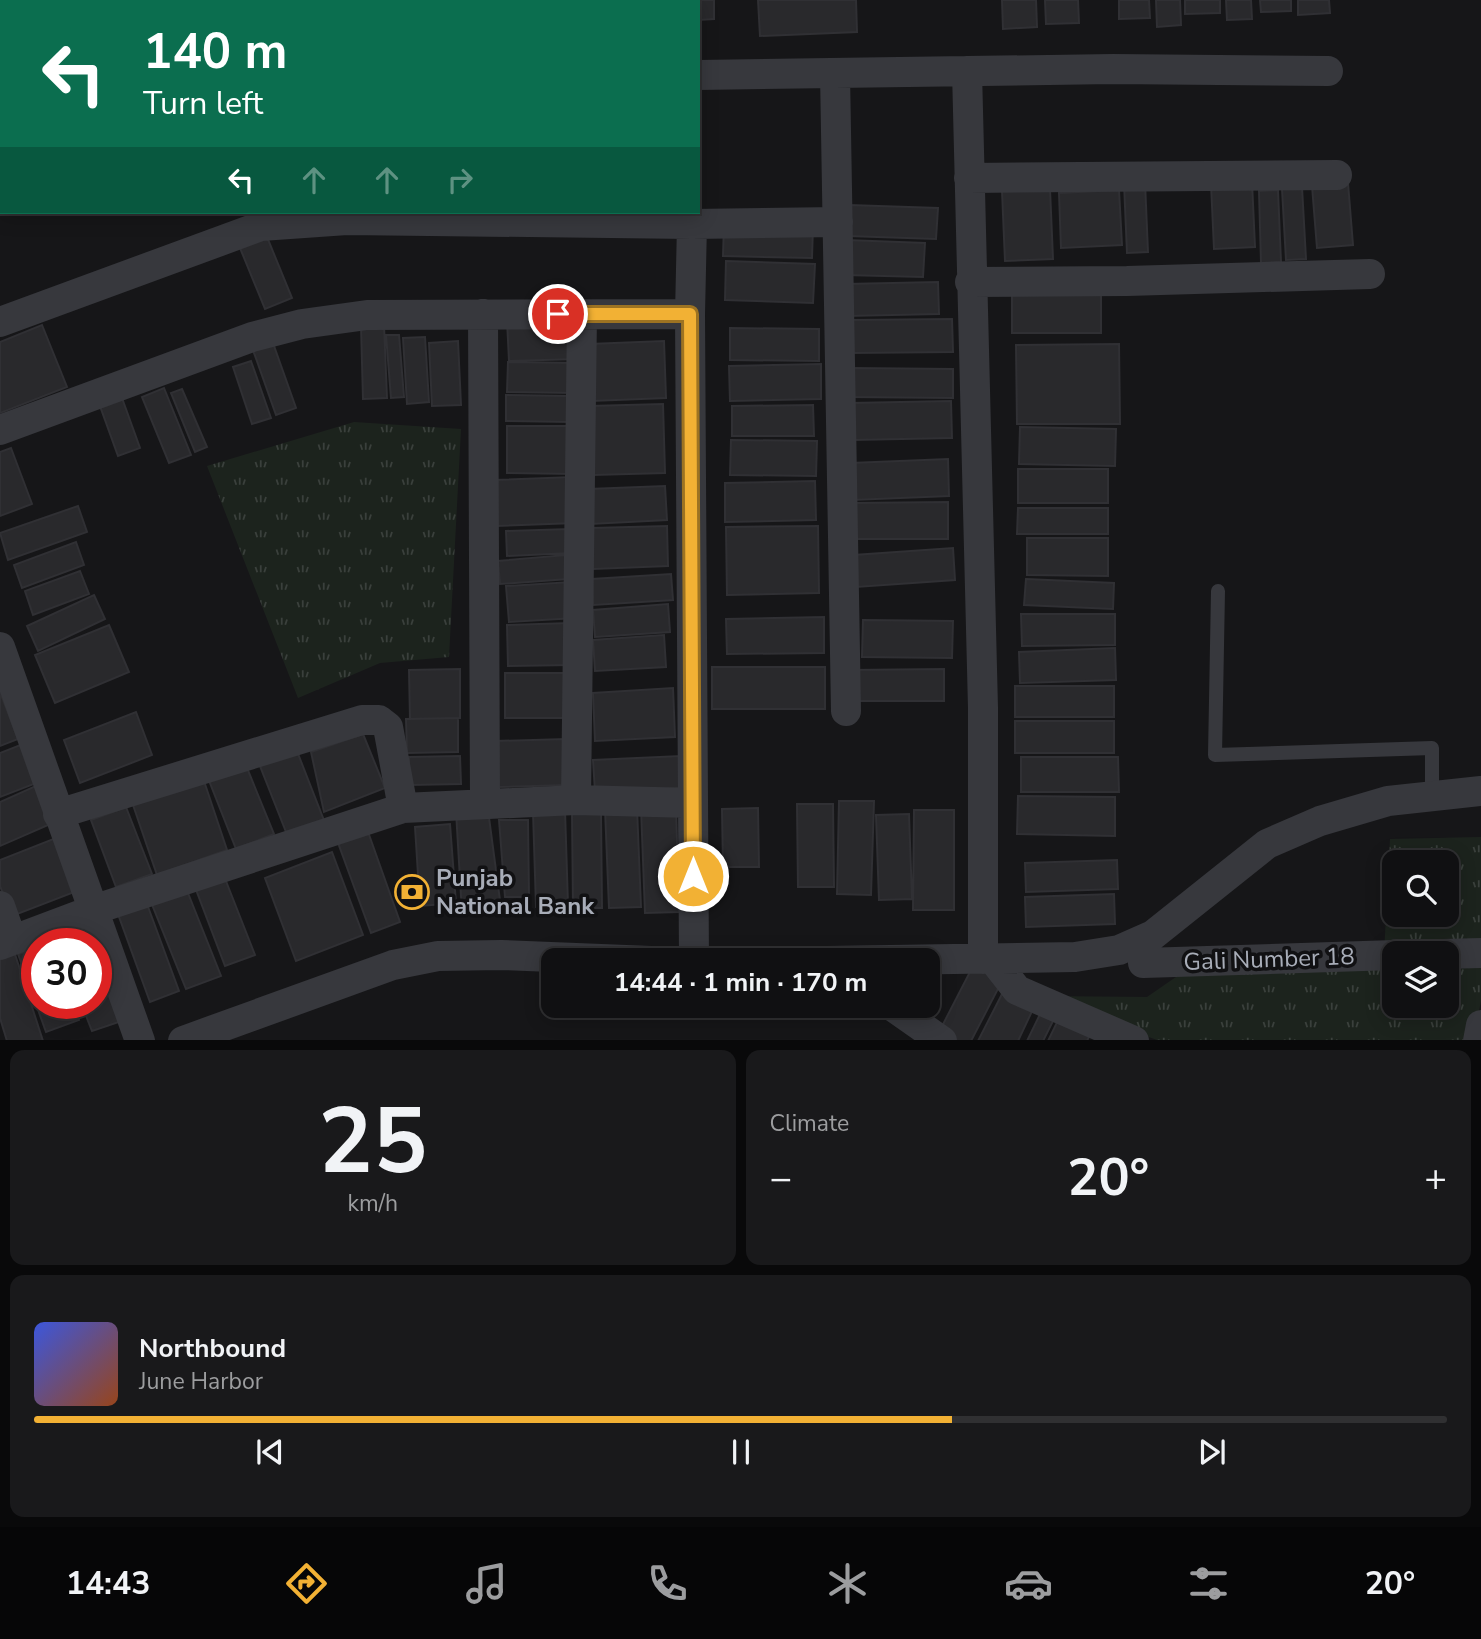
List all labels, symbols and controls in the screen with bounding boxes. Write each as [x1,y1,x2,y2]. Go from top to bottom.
text: 140 m [143,18,287,85]
icon: left [28,28,119,119]
text: Turn left [143,82,263,125]
icon: left [222,161,260,199]
icon: ahead [295,161,333,199]
icon: ahead [368,161,406,199]
icon: right [441,161,479,199]
pin [528,284,588,344]
icon: arrive [539,295,577,333]
position arrow [656,839,730,913]
map controls [1382,850,1459,1018]
button: search [1382,850,1459,927]
place label: Punjab National Bank [436,862,595,922]
bank icon: Punjab National Bank [393,873,431,911]
speed limit sign: 30 [21,928,112,1019]
street label: Gali Number 18 [1183,940,1355,978]
button: layers [1382,941,1459,1018]
text: 14:44 · 1 min · 170 m [614,965,867,1000]
text: 25 [318,1080,427,1204]
text: Climate [770,1108,849,1139]
text: 20° [1067,1142,1149,1213]
text: − [770,1153,792,1204]
text: + [1424,1153,1447,1204]
text: km/h [347,1188,398,1219]
text: Northbound [139,1331,286,1366]
text: June Harbor [139,1366,263,1397]
icon: previous [251,1433,289,1471]
icon: pause [722,1433,760,1471]
icon: next [1193,1433,1231,1471]
icon: directions [282,1559,331,1608]
icon: music [462,1559,511,1608]
icon: phone [643,1559,692,1608]
icon: climate [823,1559,872,1608]
icon: car [1004,1559,1053,1608]
icon: filters [1184,1559,1233,1608]
text: 14:43 [66,1562,150,1605]
text: 20° [1365,1562,1415,1605]

